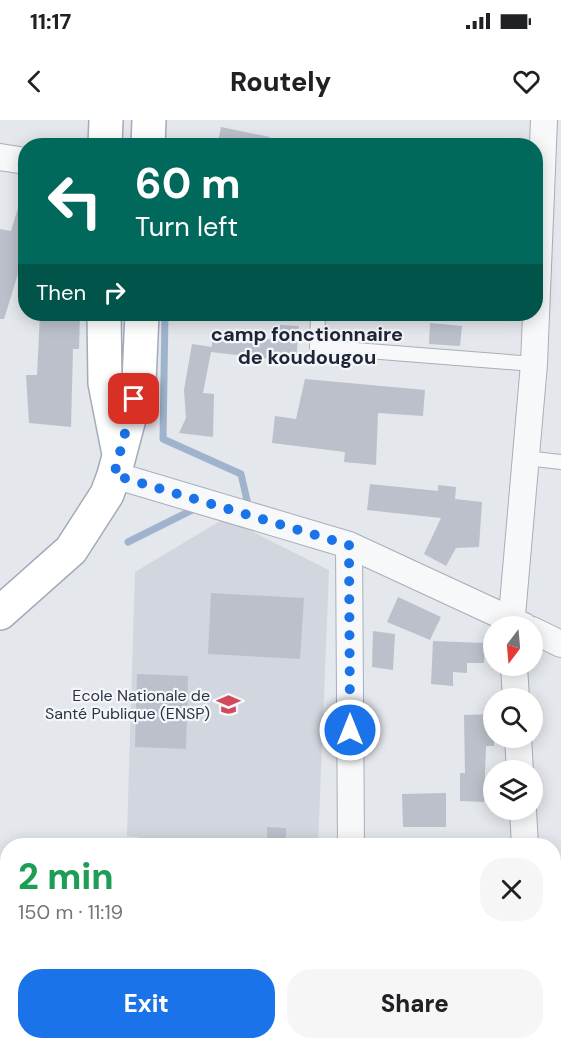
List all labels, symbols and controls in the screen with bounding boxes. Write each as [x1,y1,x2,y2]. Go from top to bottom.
text: 11:17 [30,7,71,36]
text: Routely [230,64,331,99]
icon: back [18,65,51,98]
icon: heart [510,65,543,98]
text: 60 m [135,156,241,211]
icon: left [36,162,114,240]
text: Turn left [135,209,238,244]
icon: right [98,276,131,309]
text: Then [36,278,86,307]
district label: camp fonctionnaire de koudougou [211,321,403,370]
pin [108,373,159,424]
icon: arrive [117,382,150,415]
north arrow [483,616,543,676]
map controls [483,616,543,820]
place label: Ecole Nationale de Santé Publique (ENSP) [45,685,210,724]
button: search [483,688,543,748]
school or university icon: Ecole Nationale de Santé Publique (ENSP) [215,691,241,717]
position arrow [318,698,382,762]
button: layers [483,760,543,820]
text: 2 min [18,853,114,900]
button: close [480,858,543,921]
text: 150 m · 11:19 [18,899,123,925]
button: Exit [18,969,275,1038]
button: Share [287,969,543,1038]

